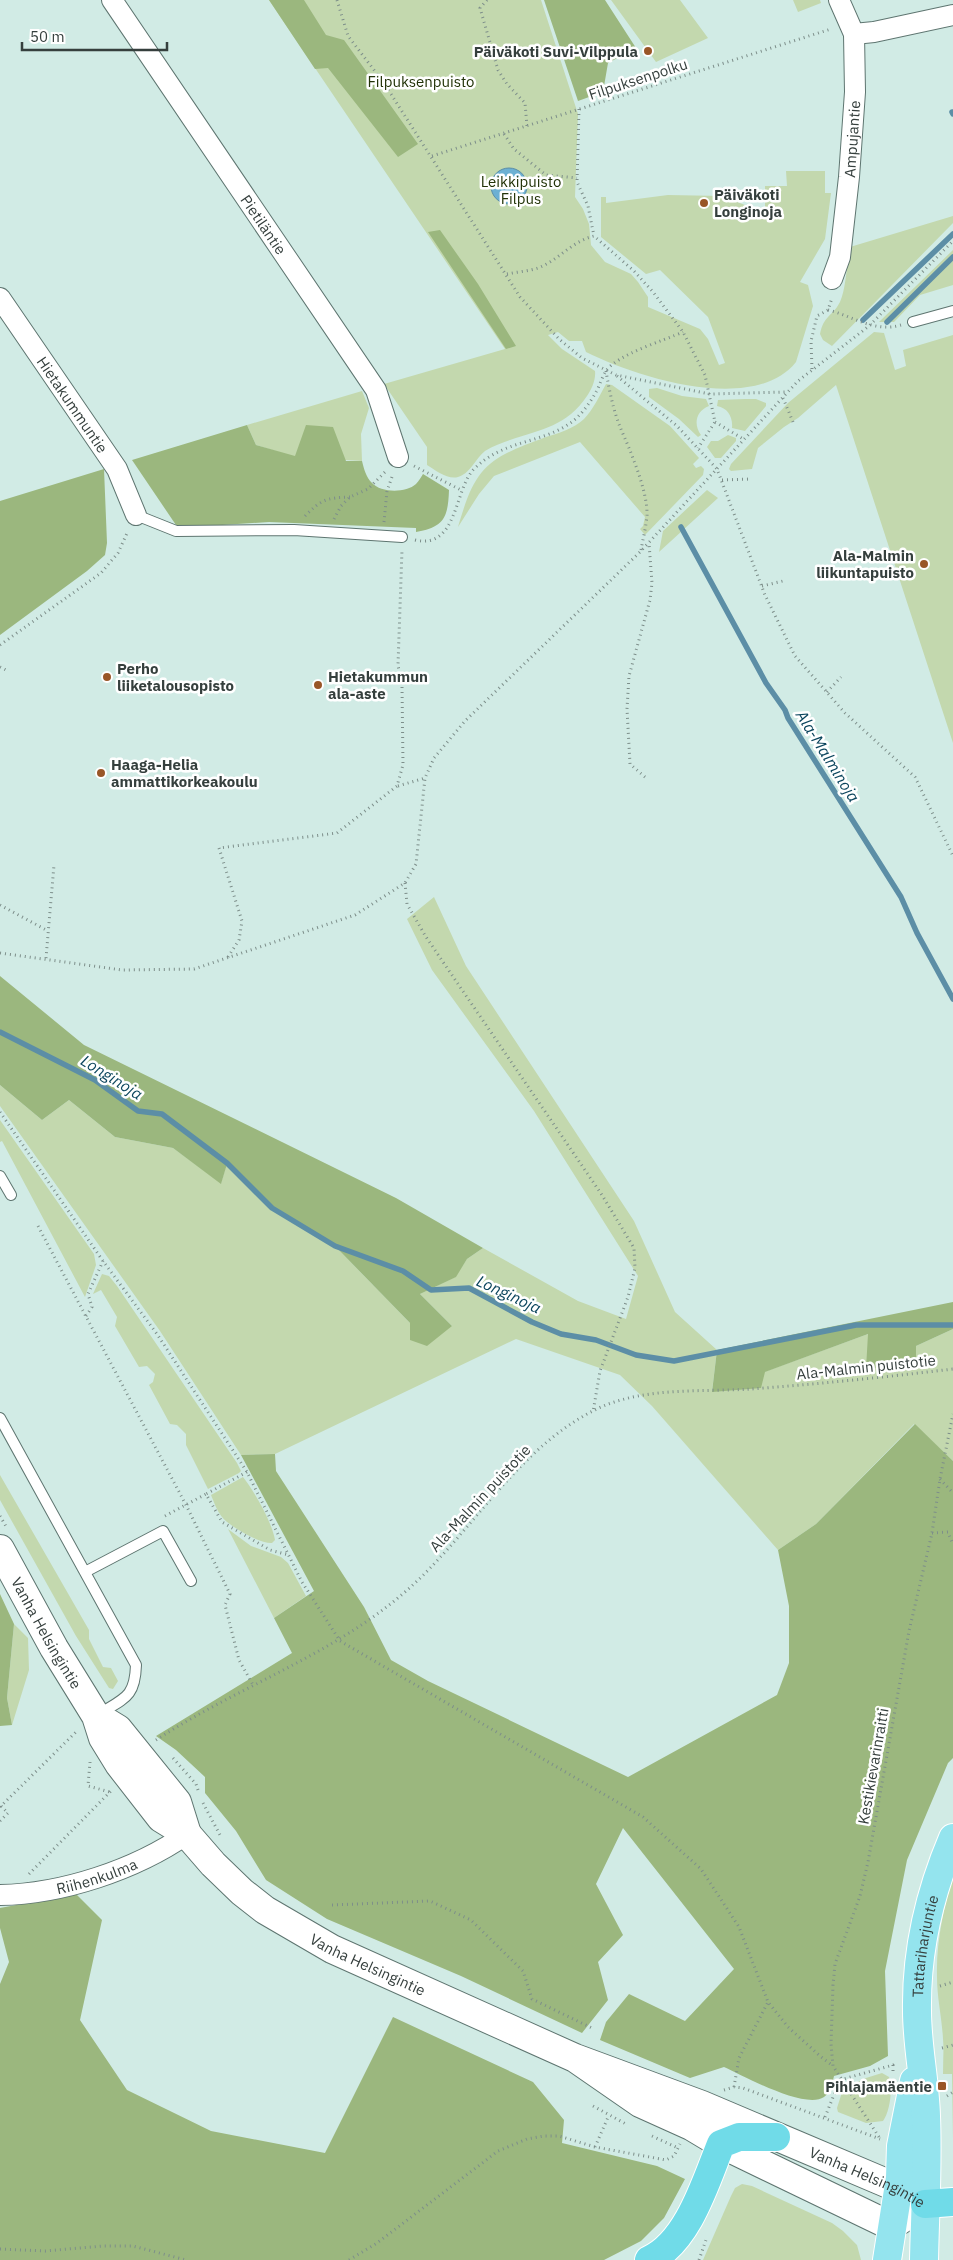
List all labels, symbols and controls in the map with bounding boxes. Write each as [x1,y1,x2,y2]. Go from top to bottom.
scale bar [22,20,168,52]
text: 50 m [30,27,65,46]
place label: Päiväkoti Suvi-Vilppula [474,42,638,61]
marker: Päiväkoti Suvi-Vilppula [642,45,654,57]
street label: Filpuksenpolku [586,54,690,104]
park label: Filpuksenpuisto [367,72,475,91]
street label: Ampujantie [839,100,864,178]
park label: Leikkipuisto Filpus [481,172,561,208]
place label: Päiväkoti Longinoja [714,185,782,221]
street label: Pietiläntie [237,191,291,258]
marker: Päiväkoti Longinoja [698,197,710,209]
street label: Hietakummuntie [33,353,113,456]
place label: Ala-Malmin liikuntapuisto [816,546,914,582]
marker: Ala-Malmin liikuntapuisto [918,558,930,570]
place label: Perho liiketalousopisto [117,659,234,695]
place label: Hietakummun ala-aste [328,667,428,703]
marker: Perho liiketalousopisto [101,671,113,683]
marker: Hietakummun ala-aste [312,679,324,691]
water label: Ala-Malminoja [791,706,864,806]
place label: Haaga-Helia ammattikorkeakoulu [111,755,258,791]
marker: Haaga-Helia ammattikorkeakoulu [95,767,107,779]
water label: Longinoja [77,1050,147,1104]
water label: Longinoja [474,1270,544,1318]
street label: Ala-Malmin puistotie [795,1350,937,1384]
street label: Ala-Malmin puistotie [425,1440,535,1556]
street label: Vanha Helsingintie [8,1574,86,1692]
street label: Kestikievarinraitti [853,1706,893,1826]
street label: Riihenkulma [54,1854,140,1898]
street label: Tattariharjuntie [908,1893,942,1997]
street label: Vanha Helsingintie [307,1929,429,1999]
place label: Pihlajamäentie [825,2077,932,2096]
marker: Pihlajamäentie [936,2080,948,2092]
street label: Vanha Helsingintie [807,2142,929,2212]

